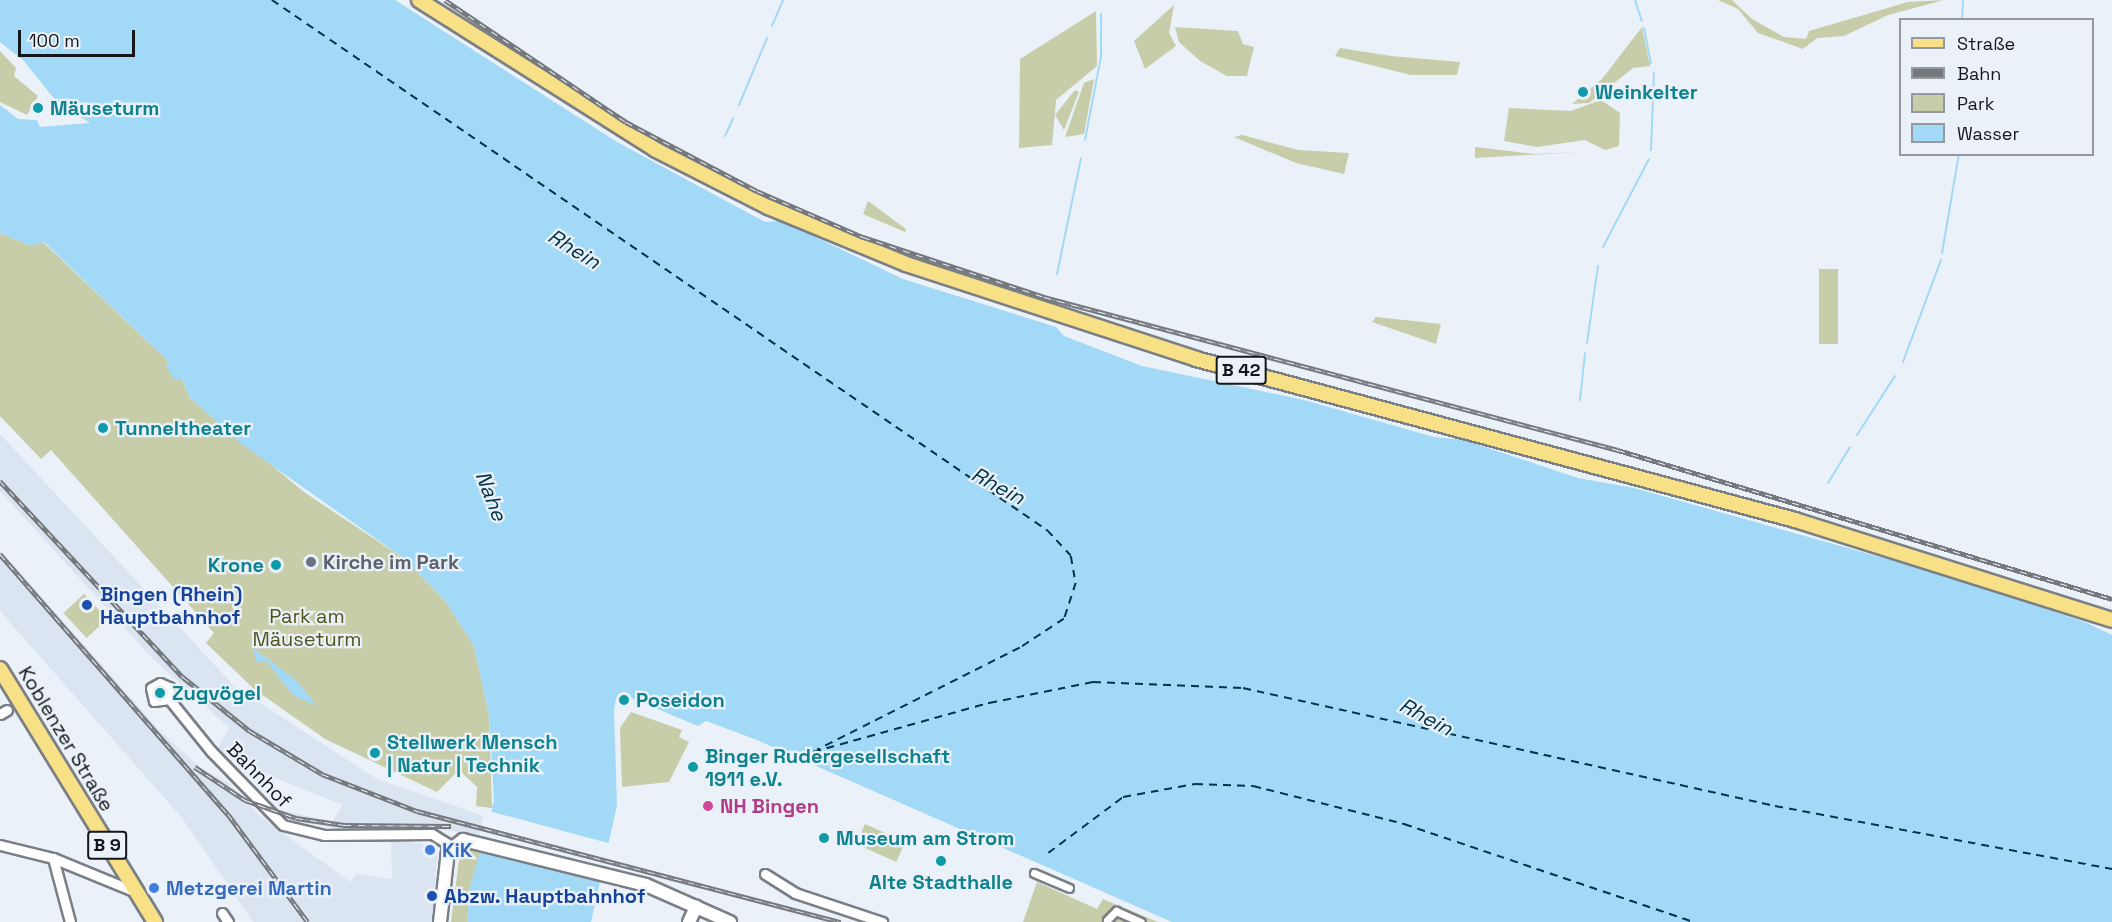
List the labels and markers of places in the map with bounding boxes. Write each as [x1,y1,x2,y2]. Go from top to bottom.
place label: Weinkelter [1595,80,1698,104]
marker: Weinkelter [1576,85,1590,99]
place label: Mäuseturm [50,96,159,120]
marker: Mäuseturm [31,101,45,115]
place label: Tunneltheater [115,416,251,440]
marker: Tunneltheater [96,421,110,435]
place label: Kirche im Park [323,550,459,574]
place label: Krone [208,553,264,577]
marker: Kirche im Park [304,555,318,569]
marker: Krone [269,558,283,572]
place label: Bingen (Rhein) Hauptbahnhof [100,582,242,629]
marker: Bingen (Rhein) Hauptbahnhof [78,596,96,614]
place label: Zugvögel [172,681,261,705]
marker: Zugvögel [153,686,167,700]
place label: Poseidon [636,688,725,712]
marker: Poseidon [617,693,631,707]
place label: Stellwerk Mensch | Natur | Technik [387,730,558,777]
place label: Binger Rudergesellschaft 1911 e.V. [705,744,950,791]
marker: Stellwerk Mensch | Natur | Technik [368,746,382,760]
marker: Binger Rudergesellschaft 1911 e.V. [686,760,700,774]
place label: NH Bingen [720,794,819,818]
marker: NH Bingen [701,799,715,813]
place label: Museum am Strom [836,826,1014,850]
marker: Museum am Strom [817,831,831,845]
place label: KiK [442,838,472,862]
marker: KiK [423,843,437,857]
marker: Alte Stadthalle [934,854,948,868]
place label: Alte Stadthalle [869,870,1013,894]
place label: Metzgerei Martin [166,876,332,900]
marker: Metzgerei Martin [147,881,161,895]
place label: Abzw. Hauptbahnhof [444,884,646,908]
marker: Abzw. Hauptbahnhof [425,889,439,903]

